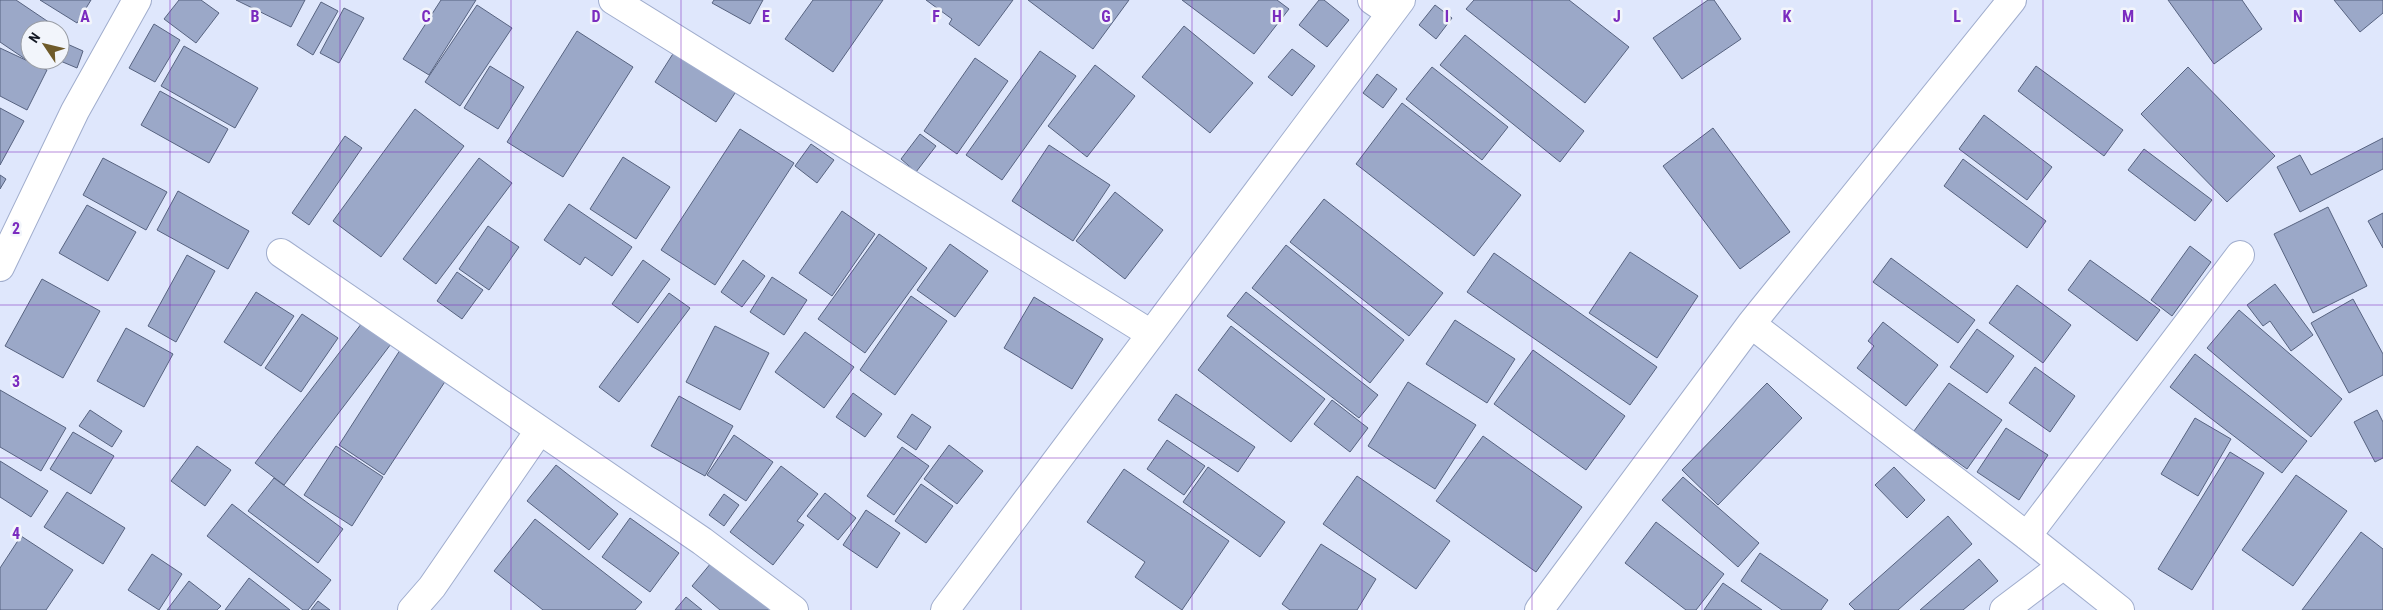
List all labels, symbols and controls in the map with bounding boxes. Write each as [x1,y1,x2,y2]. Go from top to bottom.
text: A [80,7,90,26]
text: B [251,7,260,26]
text: C [421,7,431,26]
text: D [591,7,601,26]
text: E [762,7,770,26]
text: F [932,7,940,26]
text: G [1101,7,1111,26]
text: H [1272,7,1282,26]
text: I [1445,7,1449,26]
text: J [1613,7,1621,26]
text: K [1783,7,1792,26]
text: L [1953,7,1961,26]
text: M [2122,7,2134,26]
text: N [2293,7,2303,26]
north arrow [20,20,70,70]
text: N [25,29,43,46]
text: 2 [12,219,20,238]
text: 3 [12,372,20,391]
text: 4 [12,524,20,543]

